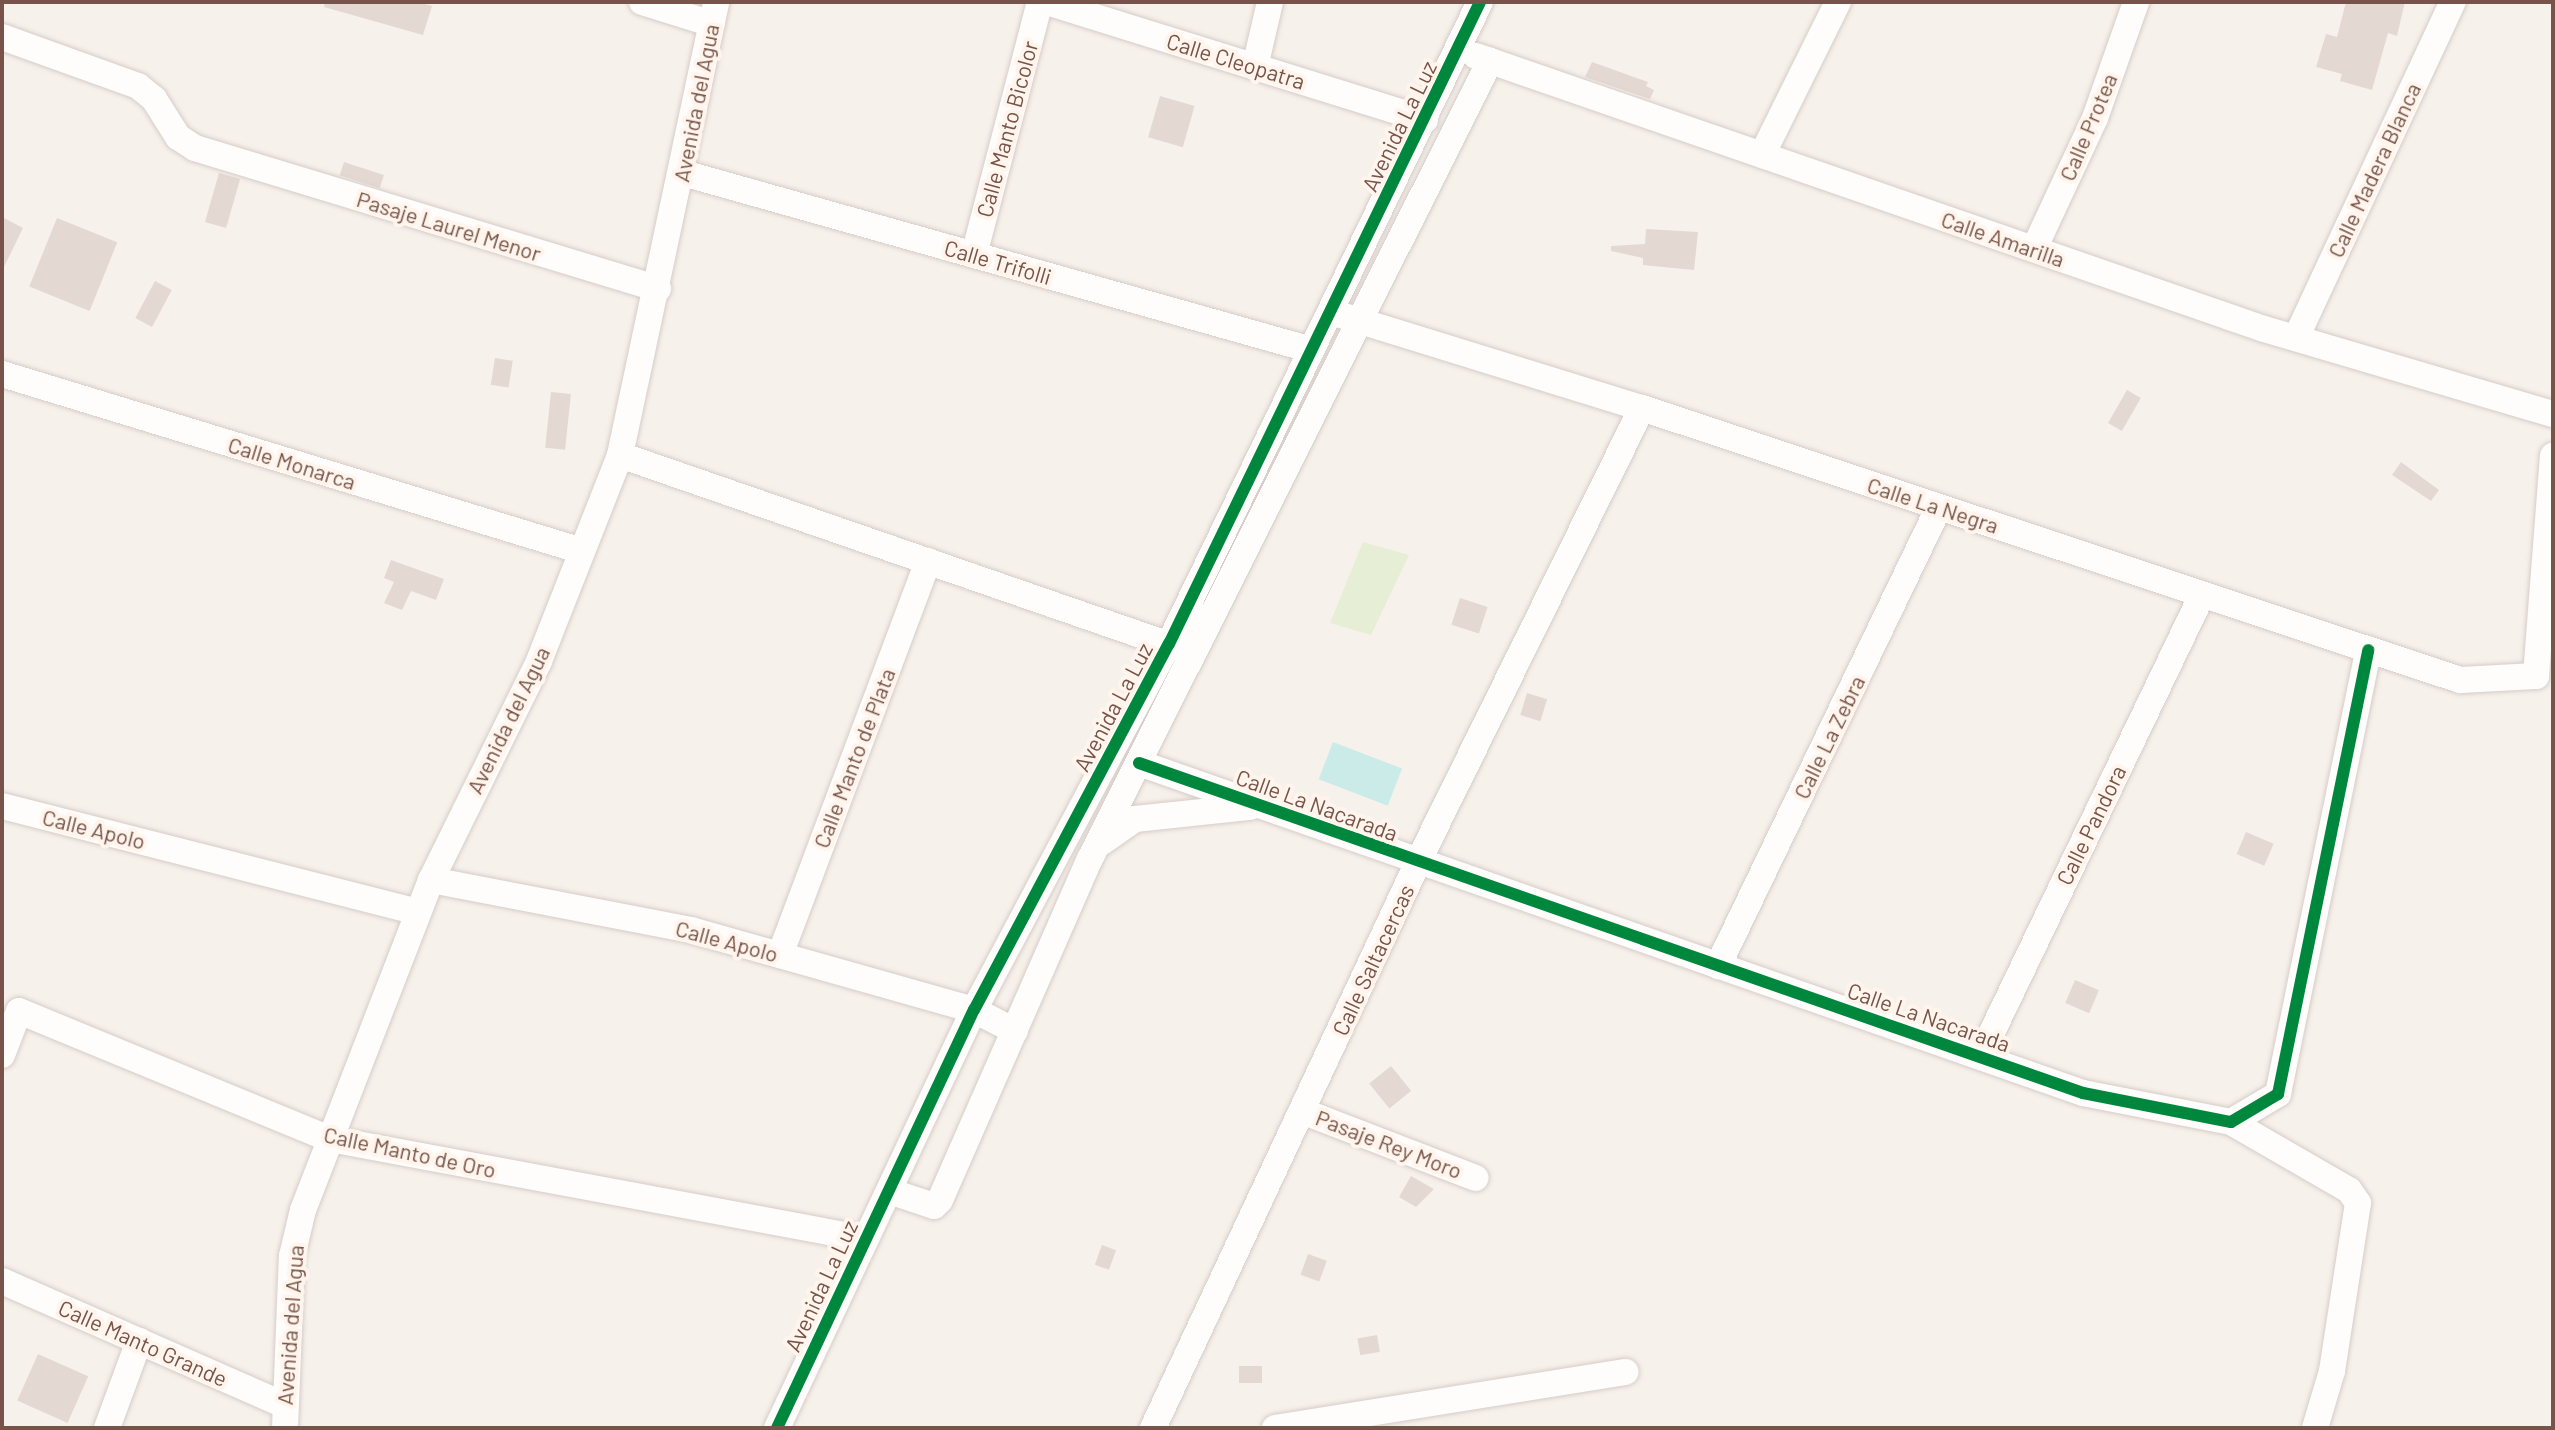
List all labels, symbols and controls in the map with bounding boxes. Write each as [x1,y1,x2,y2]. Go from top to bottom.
street label: Avenida del Agua [668,22,724,184]
street label: Calle Cleopatra [1164,27,1308,95]
street label: Calle Manto Bicolor [971,38,1043,220]
street label: Avenida La Luz [1356,56,1442,196]
street label: Calle Protea [2054,69,2122,185]
street label: Calle Madera Blanca [2322,79,2426,261]
street label: Pasaje Laurel Menor [354,185,544,267]
street label: Calle Amarilla [1938,206,2068,272]
street label: Calle Trifolli [941,234,1055,290]
street label: Calle Monarca [225,431,359,495]
street label: Calle La Negra [1864,471,2002,539]
street label: Avenida La Luz [1068,638,1158,776]
street label: Avenida del Agua [461,642,555,798]
street label: Calle Manto de Plata [808,664,900,852]
street label: Calle La Zebra [1788,671,1870,803]
street label: Calle Pandora [2051,761,2131,889]
street label: Calle La Nacarada [1233,764,1401,846]
street label: Calle Apolo [40,803,148,855]
street label: Calle Saltacercas [1327,880,1419,1040]
street label: Calle Apolo [673,915,781,967]
street label: Calle La Nacarada [1844,977,2014,1057]
street label: Pasaje Rey Moro [1312,1104,1466,1184]
street label: Calle Manto de Oro [322,1121,498,1183]
street label: Avenida La Luz [779,1216,863,1356]
street label: Avenida del Agua [271,1244,309,1406]
street label: Calle Manto Grande [55,1294,231,1392]

